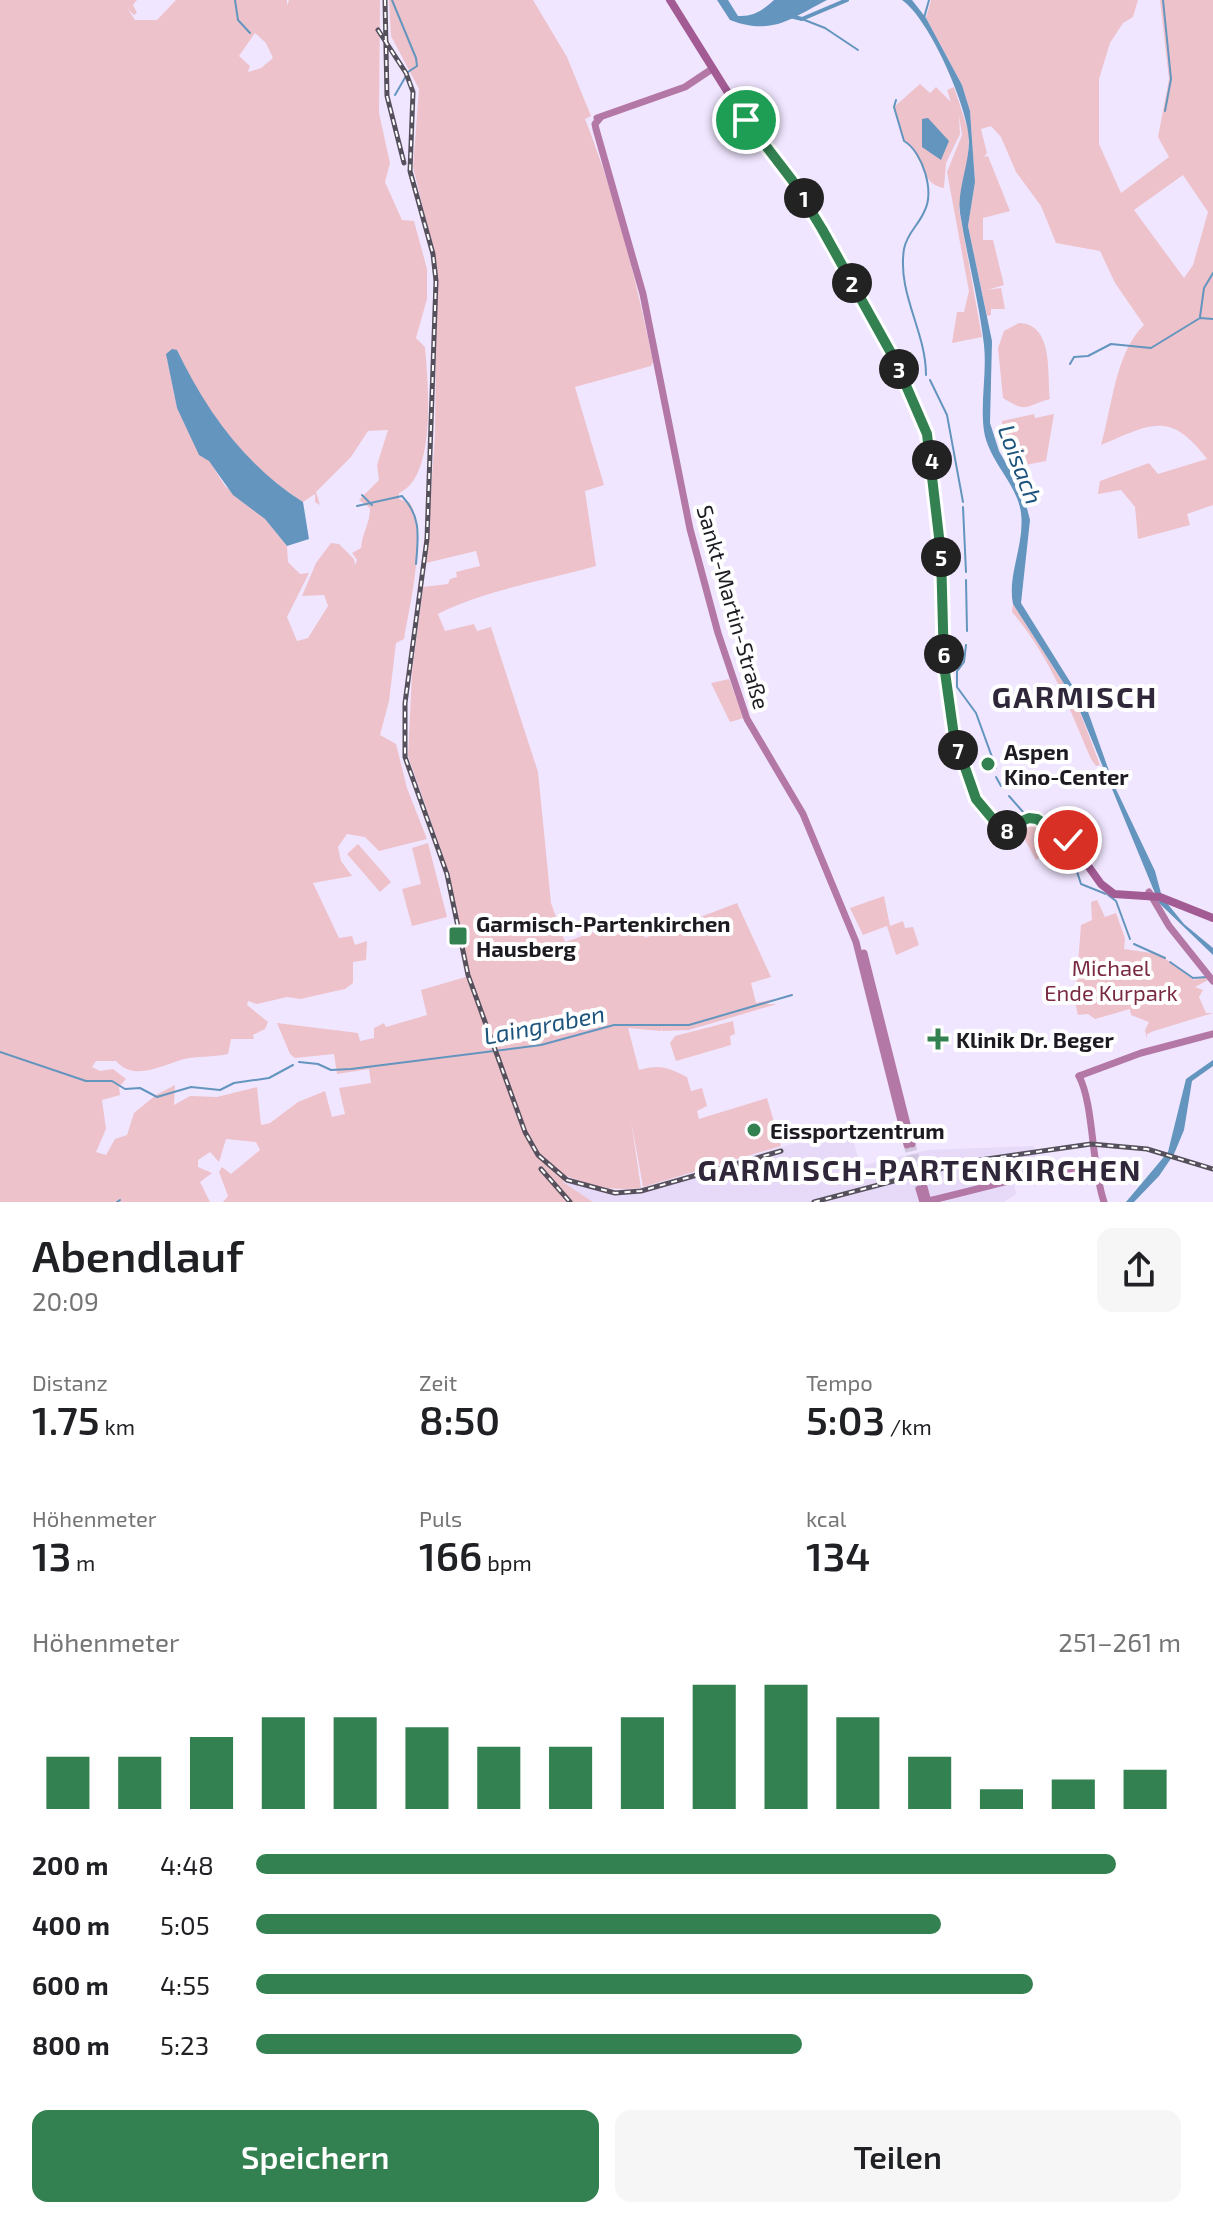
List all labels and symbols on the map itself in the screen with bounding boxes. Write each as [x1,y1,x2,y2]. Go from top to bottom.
pin [712,86,780,154]
pin: 1 [784,178,824,218]
pin: 2 [832,263,872,303]
pin: 3 [879,349,919,389]
water label: Loisach [993,420,1049,508]
pin: 4 [912,440,952,480]
street label: Sankt-Martin-Straße [692,502,776,712]
pin: 5 [921,537,961,577]
pin: 6 [924,634,964,674]
district label: GARMISCH [992,678,1158,714]
pin: 7 [938,730,978,770]
place label: Aspen Kino-Center [1004,738,1129,789]
marker: Aspen Kino-Center [979,755,997,773]
pin [1034,806,1102,874]
pin: 8 [987,810,1027,850]
place label: Garmisch-Partenkirchen Hausberg [476,910,731,961]
marker: Garmisch-Partenkirchen Hausberg [447,925,469,947]
park label: Michael Ende Kurpark [1044,954,1178,1005]
water label: Laingraben [481,998,607,1050]
place label: Klinik Dr. Beger [956,1026,1114,1052]
marker: Klinik Dr. Beger [927,1028,949,1050]
place label: Eissportzentrum [770,1117,945,1143]
marker: Eissportzentrum [745,1121,763,1139]
district label: GARMISCH-PARTENKIRCHEN [698,1151,1142,1187]

